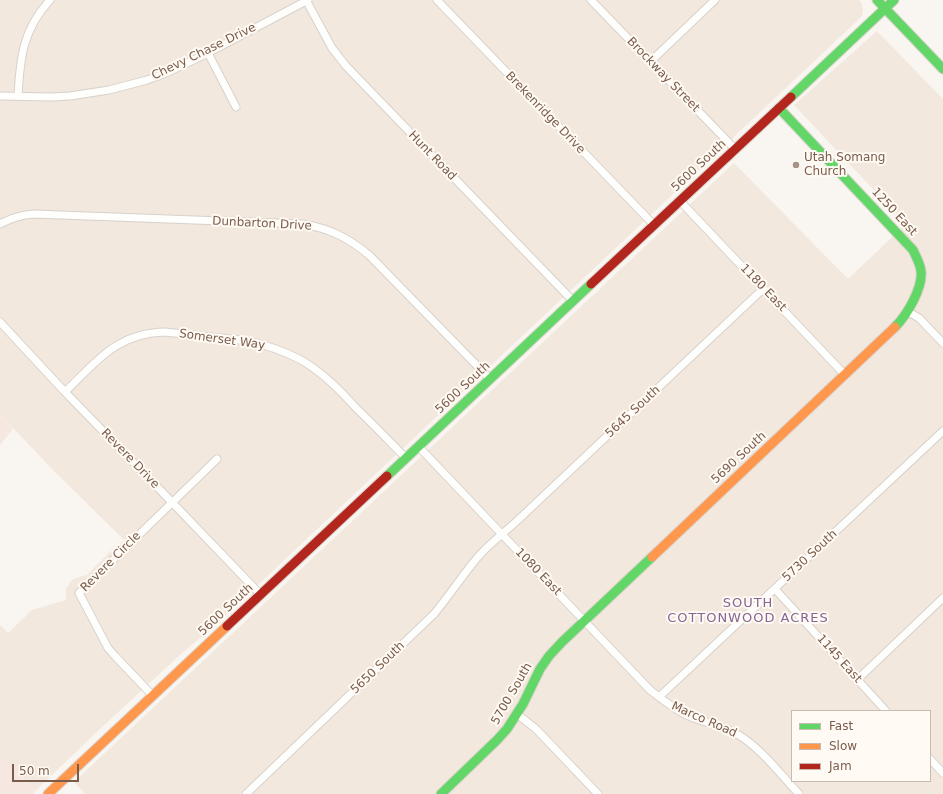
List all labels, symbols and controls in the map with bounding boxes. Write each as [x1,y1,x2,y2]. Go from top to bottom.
street label: Chevy Chase Drive [150,21,258,83]
street label: Brockway Street [624,35,702,115]
street label: Brekenridge Drive [502,69,588,157]
street label: Hunt Road [405,128,459,184]
street label: 5600 South [669,137,729,195]
place label: Utah Somang Church [804,151,885,179]
marker: Utah Somang Church [791,160,801,170]
street label: 1250 East [868,185,920,239]
street label: Dunbarton Drive [212,214,312,234]
street label: 1180 East [737,261,789,315]
street label: Somerset Way [178,327,266,353]
street label: 5600 South [433,359,493,417]
street label: 5645 South [603,383,663,441]
street label: Revere Drive [98,426,162,492]
street label: 5690 South [709,429,769,487]
street label: 5730 South [780,527,840,585]
street label: Revere Circle [78,529,144,595]
street label: 1080 East [512,545,564,599]
street label: 5600 South [196,581,256,639]
district label: SOUTH COTTONWOOD ACRES [667,596,829,627]
street label: 1145 East [813,632,865,686]
street label: 5650 South [348,639,408,697]
street label: 5700 South [488,660,536,728]
street label: Marco Road [669,699,739,741]
legend [791,710,931,782]
text: Fast [829,719,853,733]
text: Slow [829,739,857,753]
scale bar [14,756,81,782]
text: Jam [829,759,852,773]
text: 50 m [19,764,50,778]

